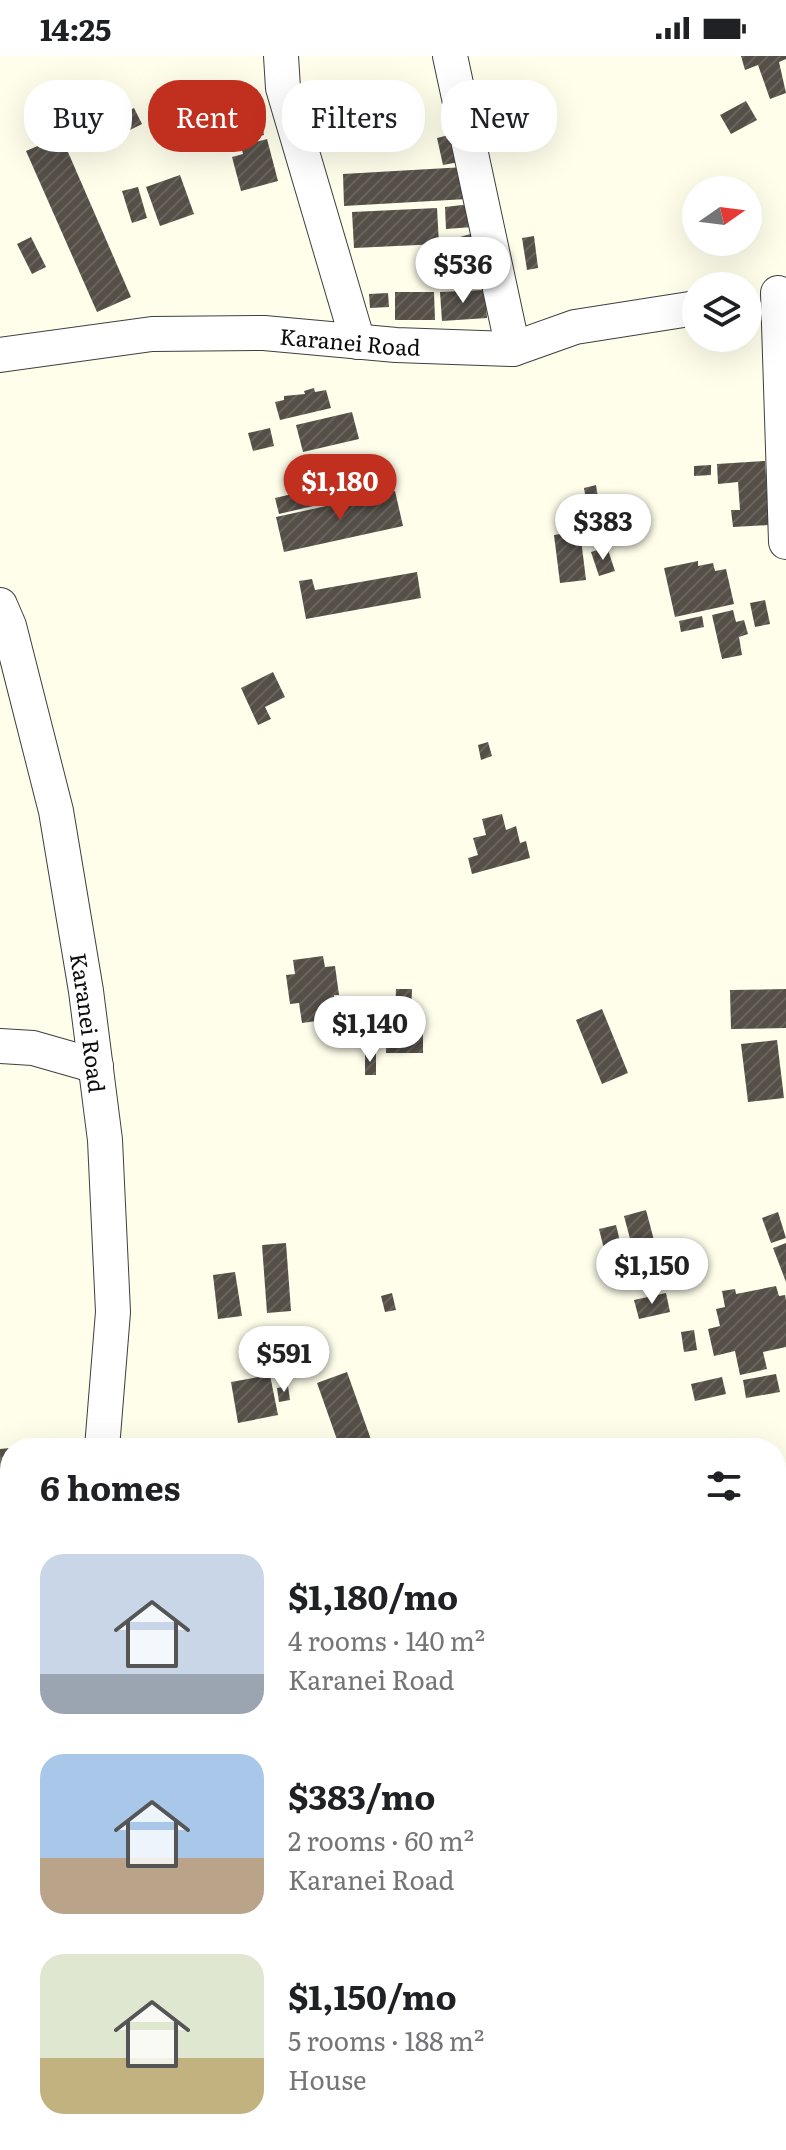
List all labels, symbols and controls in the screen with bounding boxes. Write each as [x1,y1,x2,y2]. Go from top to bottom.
text: 14:25 [40,6,111,50]
chip: Buy [24,80,132,152]
chip: Rent [148,80,266,152]
chip: Filters [282,80,425,152]
chip: New [441,80,557,152]
north arrow [682,176,762,256]
map controls [682,176,762,352]
pin: $536 [416,237,510,305]
text: $536 [433,243,493,282]
button: layers [682,272,762,352]
street label: Karanei Road [279,318,421,362]
pin: $1,180 [275,454,405,522]
text: $1,180 [302,460,378,499]
pin: $383 [556,494,650,562]
text: $383 [573,500,633,539]
street label: Karanei Road [63,950,115,1095]
pin: $1,140 [305,996,435,1064]
text: $1,140 [332,1002,408,1041]
pin: $1,150 [587,1238,717,1306]
text: $1,150 [614,1244,690,1283]
pin: $591 [237,1326,331,1394]
text: $591 [256,1332,312,1371]
text: 6 homes [40,1461,180,1511]
icon: filters [702,1464,746,1508]
text: $1,180/mo [288,1570,458,1620]
icon: home [104,1586,200,1682]
text: 4 rooms · 140 m² [288,1620,485,1659]
text: Karanei Road [288,1659,455,1698]
text: $383/mo [288,1770,436,1820]
icon: home [104,1786,200,1882]
text: 2 rooms · 60 m² [288,1820,474,1859]
text: Karanei Road [288,1859,455,1898]
text: $1,150/mo [288,1970,457,2020]
icon: home [104,1986,200,2082]
text: 5 rooms · 188 m² [288,2020,484,2059]
text: House [288,2059,366,2098]

